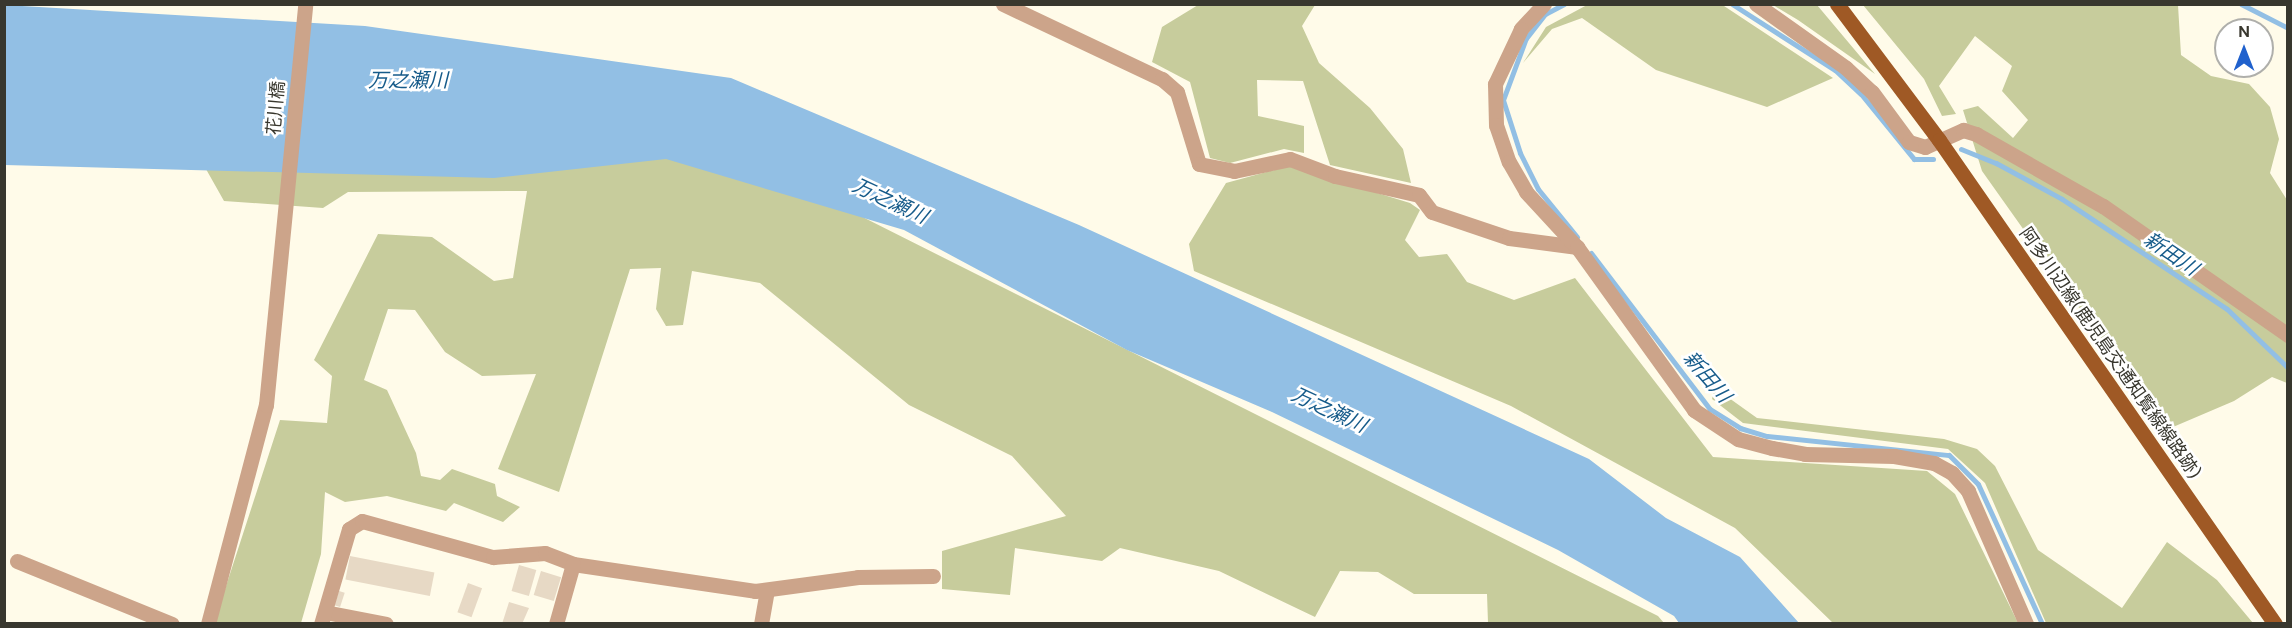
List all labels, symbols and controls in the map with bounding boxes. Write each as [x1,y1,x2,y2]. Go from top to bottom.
north arrow [2214,18,2274,78]
text: N [2238,21,2250,42]
water label: 万之瀬川 [368,68,448,92]
street label: 花川橋 [263,80,289,136]
water label: 万之瀬川 [849,173,931,229]
street label: 阿多川辺線(鹿児島交通知覧線線路跡) [2015,223,2205,483]
water label: 新田川 [2139,227,2203,281]
water label: 新田川 [1678,346,1736,408]
water label: 万之瀬川 [1288,382,1370,438]

